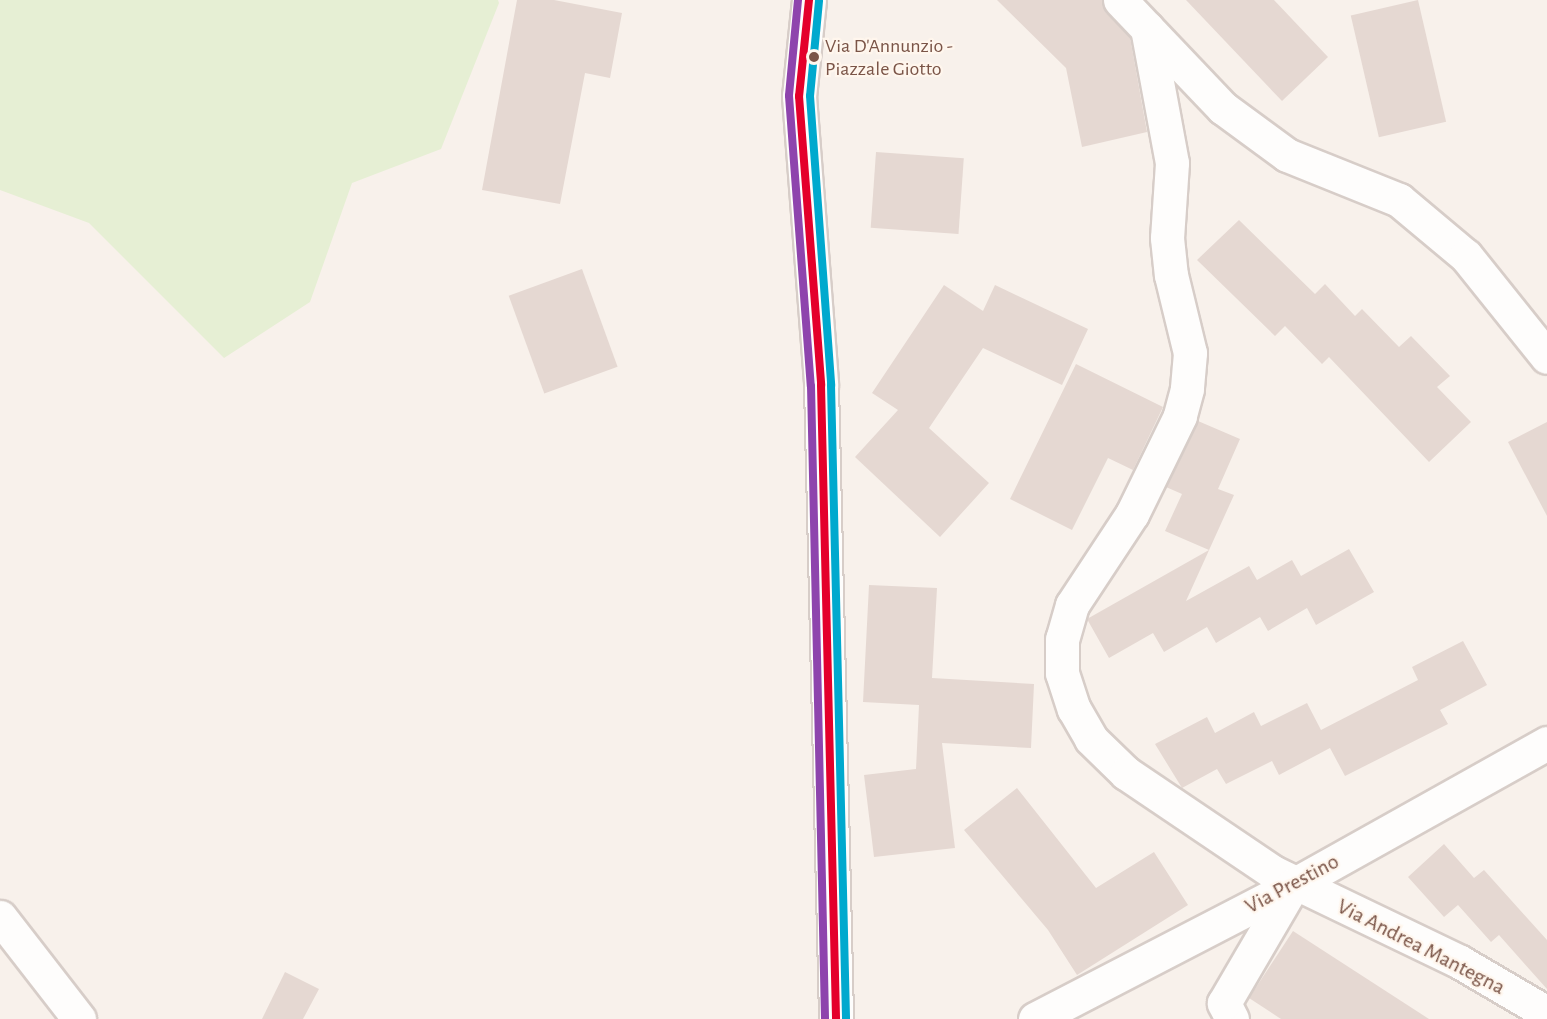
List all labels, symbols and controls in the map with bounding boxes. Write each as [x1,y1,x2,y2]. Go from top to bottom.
place label: Via D'Annunzio - Piazzale Giotto [825,34,953,81]
marker: Via D'Annunzio - Piazzale Giotto [808,51,820,63]
street label: Via Prestino [1241,848,1343,920]
street label: Via Andrea Mantegna [1333,893,1509,1001]

